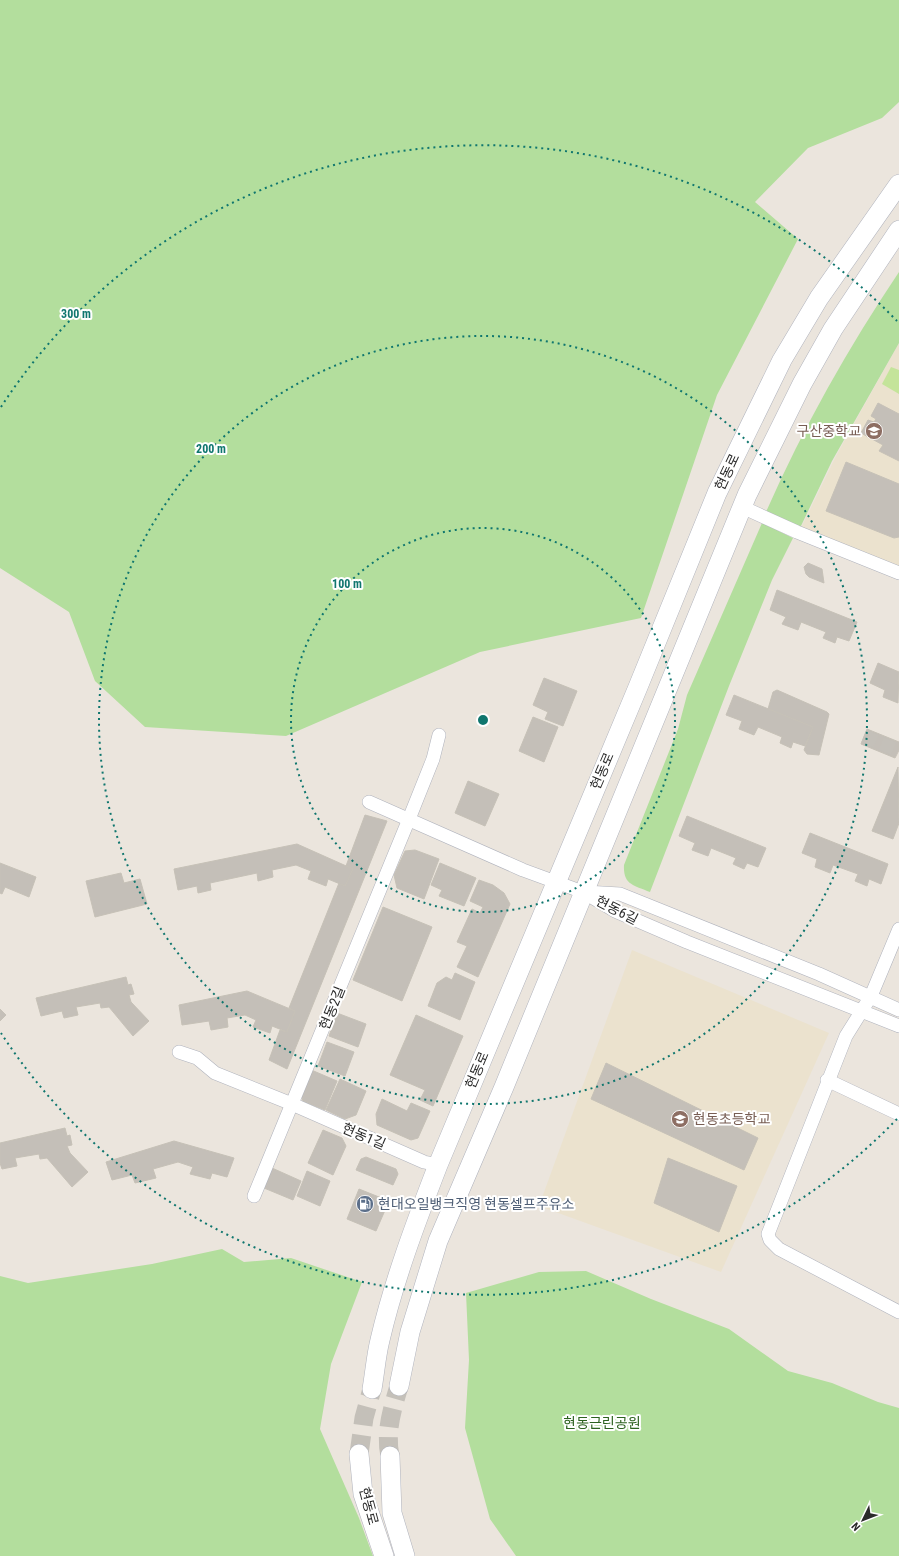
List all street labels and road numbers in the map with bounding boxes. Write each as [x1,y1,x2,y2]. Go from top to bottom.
street label: 현동로 [712,451,742,493]
street label: 현동로 [587,750,617,792]
street label: 현동6길 [593,893,641,927]
street label: 현동2길 [316,984,348,1032]
street label: 현동로 [462,1049,492,1091]
street label: 현동1길 [340,1120,388,1152]
street label: 현동로 [356,1485,382,1527]

